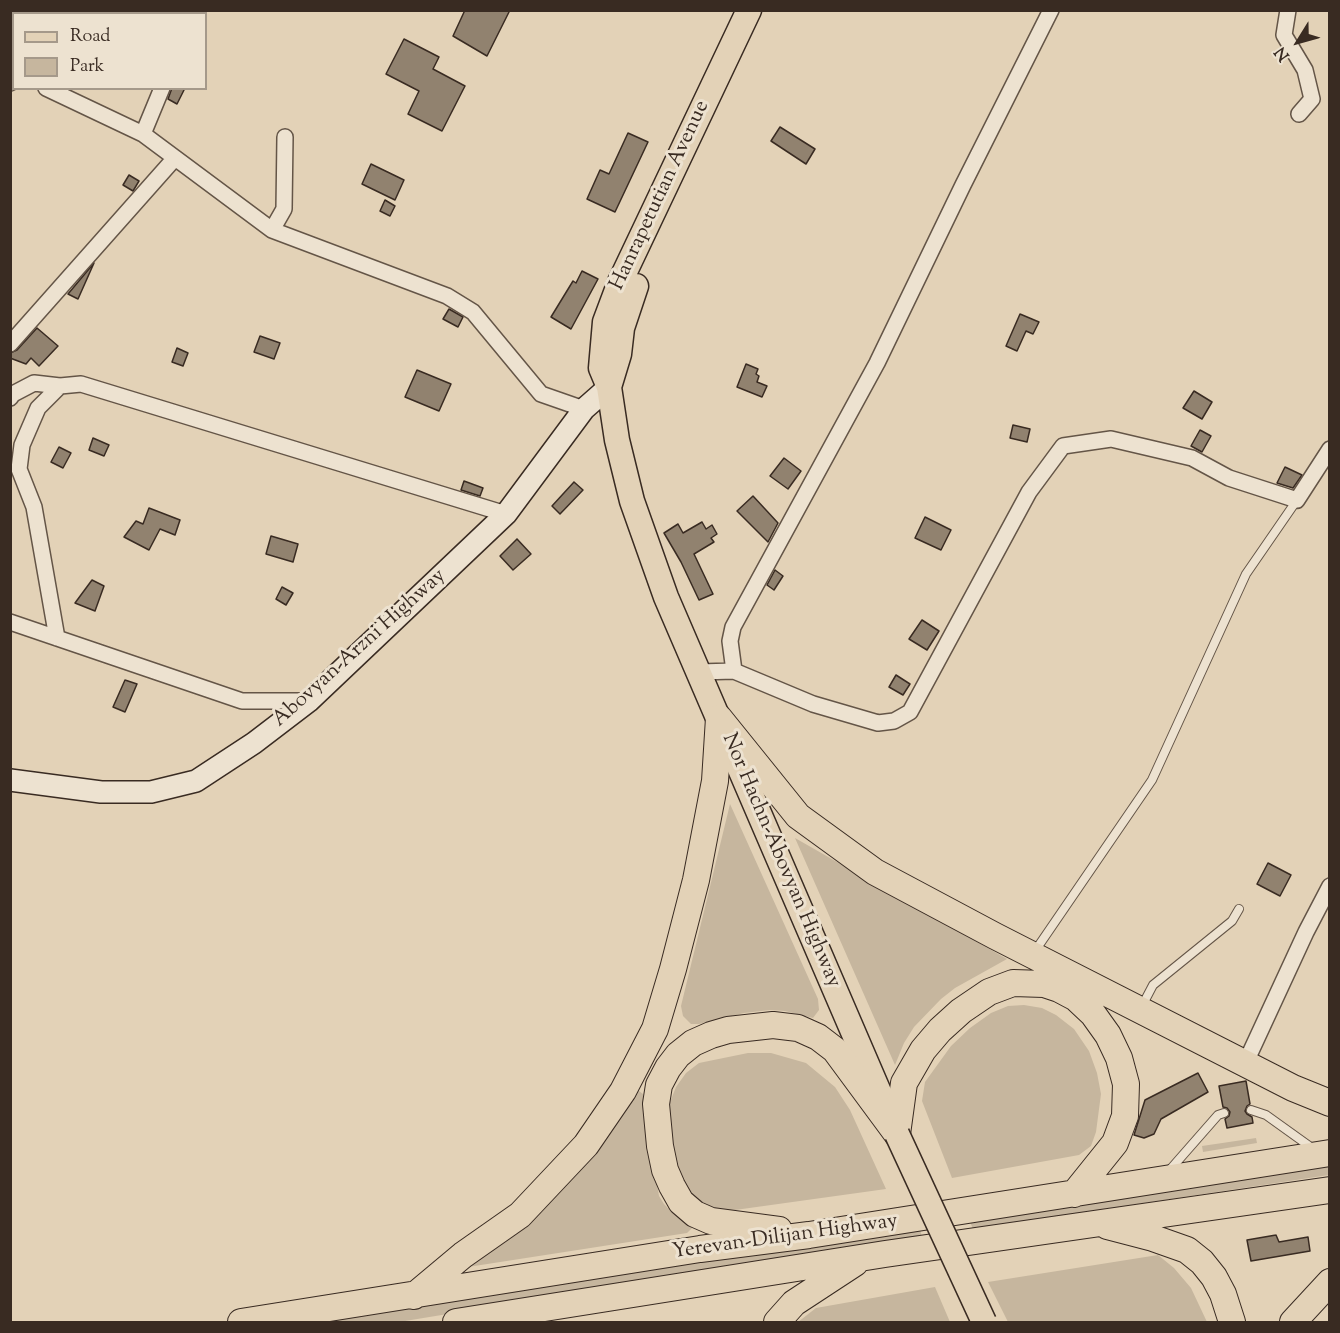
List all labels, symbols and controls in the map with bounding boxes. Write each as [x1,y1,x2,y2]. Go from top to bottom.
legend [12,12,207,90]
north arrow [1268,12,1328,72]
text: Road [70,24,110,50]
text: N [1270,41,1296,65]
text: Park [70,54,104,80]
street label: Hanrapetutian Avenue [606,97,716,295]
street label: Abovyan-Arzni Highway [268,565,452,733]
street label: Nor Hachn-Abovyan Highway [715,730,845,992]
street label: Yerevan-Dilijan Highway [671,1210,899,1266]

